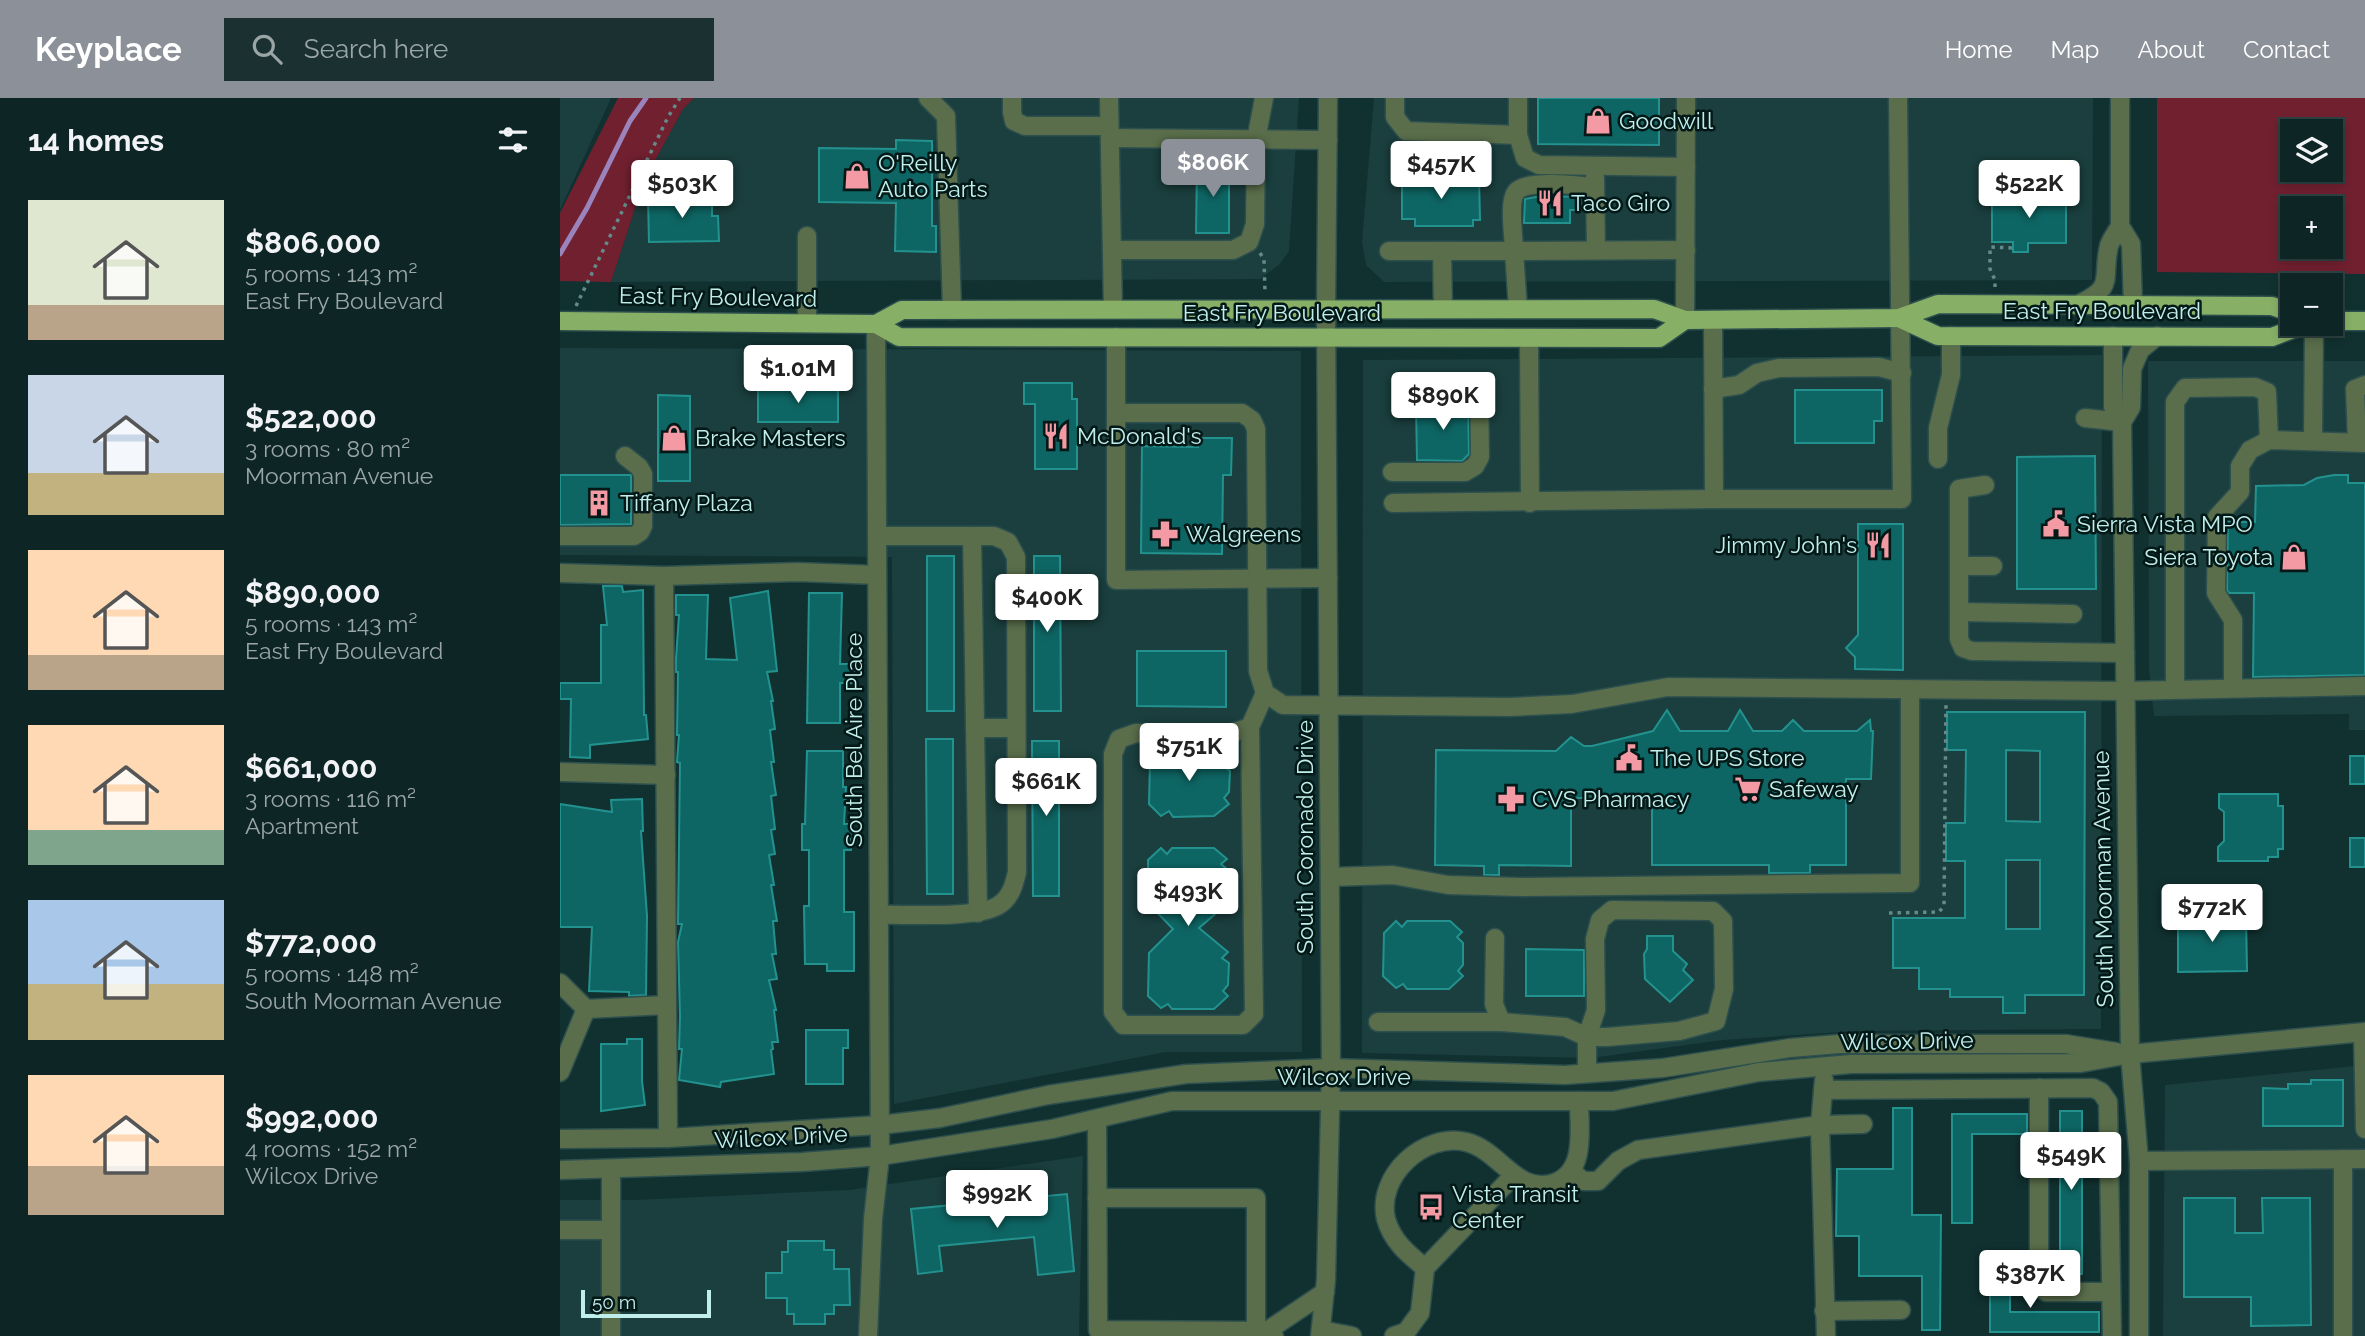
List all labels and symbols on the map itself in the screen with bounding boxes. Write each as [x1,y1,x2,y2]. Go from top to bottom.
shop icon: Goodwill [1583,106,1613,136]
place label: Goodwill [1619,107,1714,134]
pin: $806K [1164,140,1262,199]
pin: $457K [1392,141,1490,201]
place label: O'Reilly Auto Parts [878,149,988,202]
pin: $503K [633,160,731,220]
pin: $522K [1980,160,2078,220]
shop icon: O'Reilly Auto Parts [842,161,872,191]
restaurant icon: Taco Giro [1535,188,1565,218]
place label: Taco Giro [1571,189,1670,216]
street label: East Fry Boulevard [619,281,817,312]
street label: East Fry Boulevard [2003,297,2201,324]
street label: East Fry Boulevard [1183,299,1381,326]
pin: $1.01M [741,345,855,405]
pin: $890K [1394,372,1492,432]
restaurant icon: McDonald's [1041,421,1071,451]
place label: McDonald's [1077,422,1202,449]
shop icon: Brake Masters [659,423,689,453]
place label: Brake Masters [695,424,846,451]
building icon: Tiffany Plaza [584,488,614,518]
place label: Tiffany Plaza [620,489,753,516]
public building icon: Sierra Vista MPO [2041,509,2071,539]
place label: Sierra Vista MPO [2077,510,2253,537]
pharmacy icon: Walgreens [1150,519,1180,549]
place label: Walgreens [1186,520,1301,547]
restaurant icon: Jimmy John's [1863,530,1893,560]
place label: Jimmy John's [1715,531,1857,558]
shop icon: Siera Toyota [2279,542,2309,572]
place label: Siera Toyota [2144,543,2273,570]
pin: $400K [998,574,1096,634]
street label: South Bel Aire Place [840,633,867,847]
street label: South Coronado Drive [1291,720,1318,954]
pin: $751K [1140,724,1238,783]
public building icon: The UPS Store [1614,743,1644,773]
place label: The UPS Store [1650,744,1804,771]
street label: South Moorman Avenue [2087,750,2118,1008]
pin: $661K [997,758,1095,818]
supermarket icon: Safeway [1733,774,1763,804]
place label: Safeway [1769,775,1859,802]
pharmacy icon: CVS Pharmacy [1496,784,1526,814]
place label: CVS Pharmacy [1532,785,1689,812]
pin: $493K [1139,868,1237,928]
pin: $772K [2163,884,2261,944]
street label: Wilcox Drive [1840,1026,1974,1055]
street label: Wilcox Drive [1277,1063,1411,1090]
street label: Wilcox Drive [714,1120,848,1153]
pin: $549K [2022,1132,2120,1192]
pin: $992K [948,1170,1046,1230]
place label: Vista Transit Center [1452,1180,1579,1233]
bus stop icon: Vista Transit Center [1416,1192,1446,1222]
pin: $387K [1981,1250,2079,1310]
scale bar [581,1287,710,1319]

